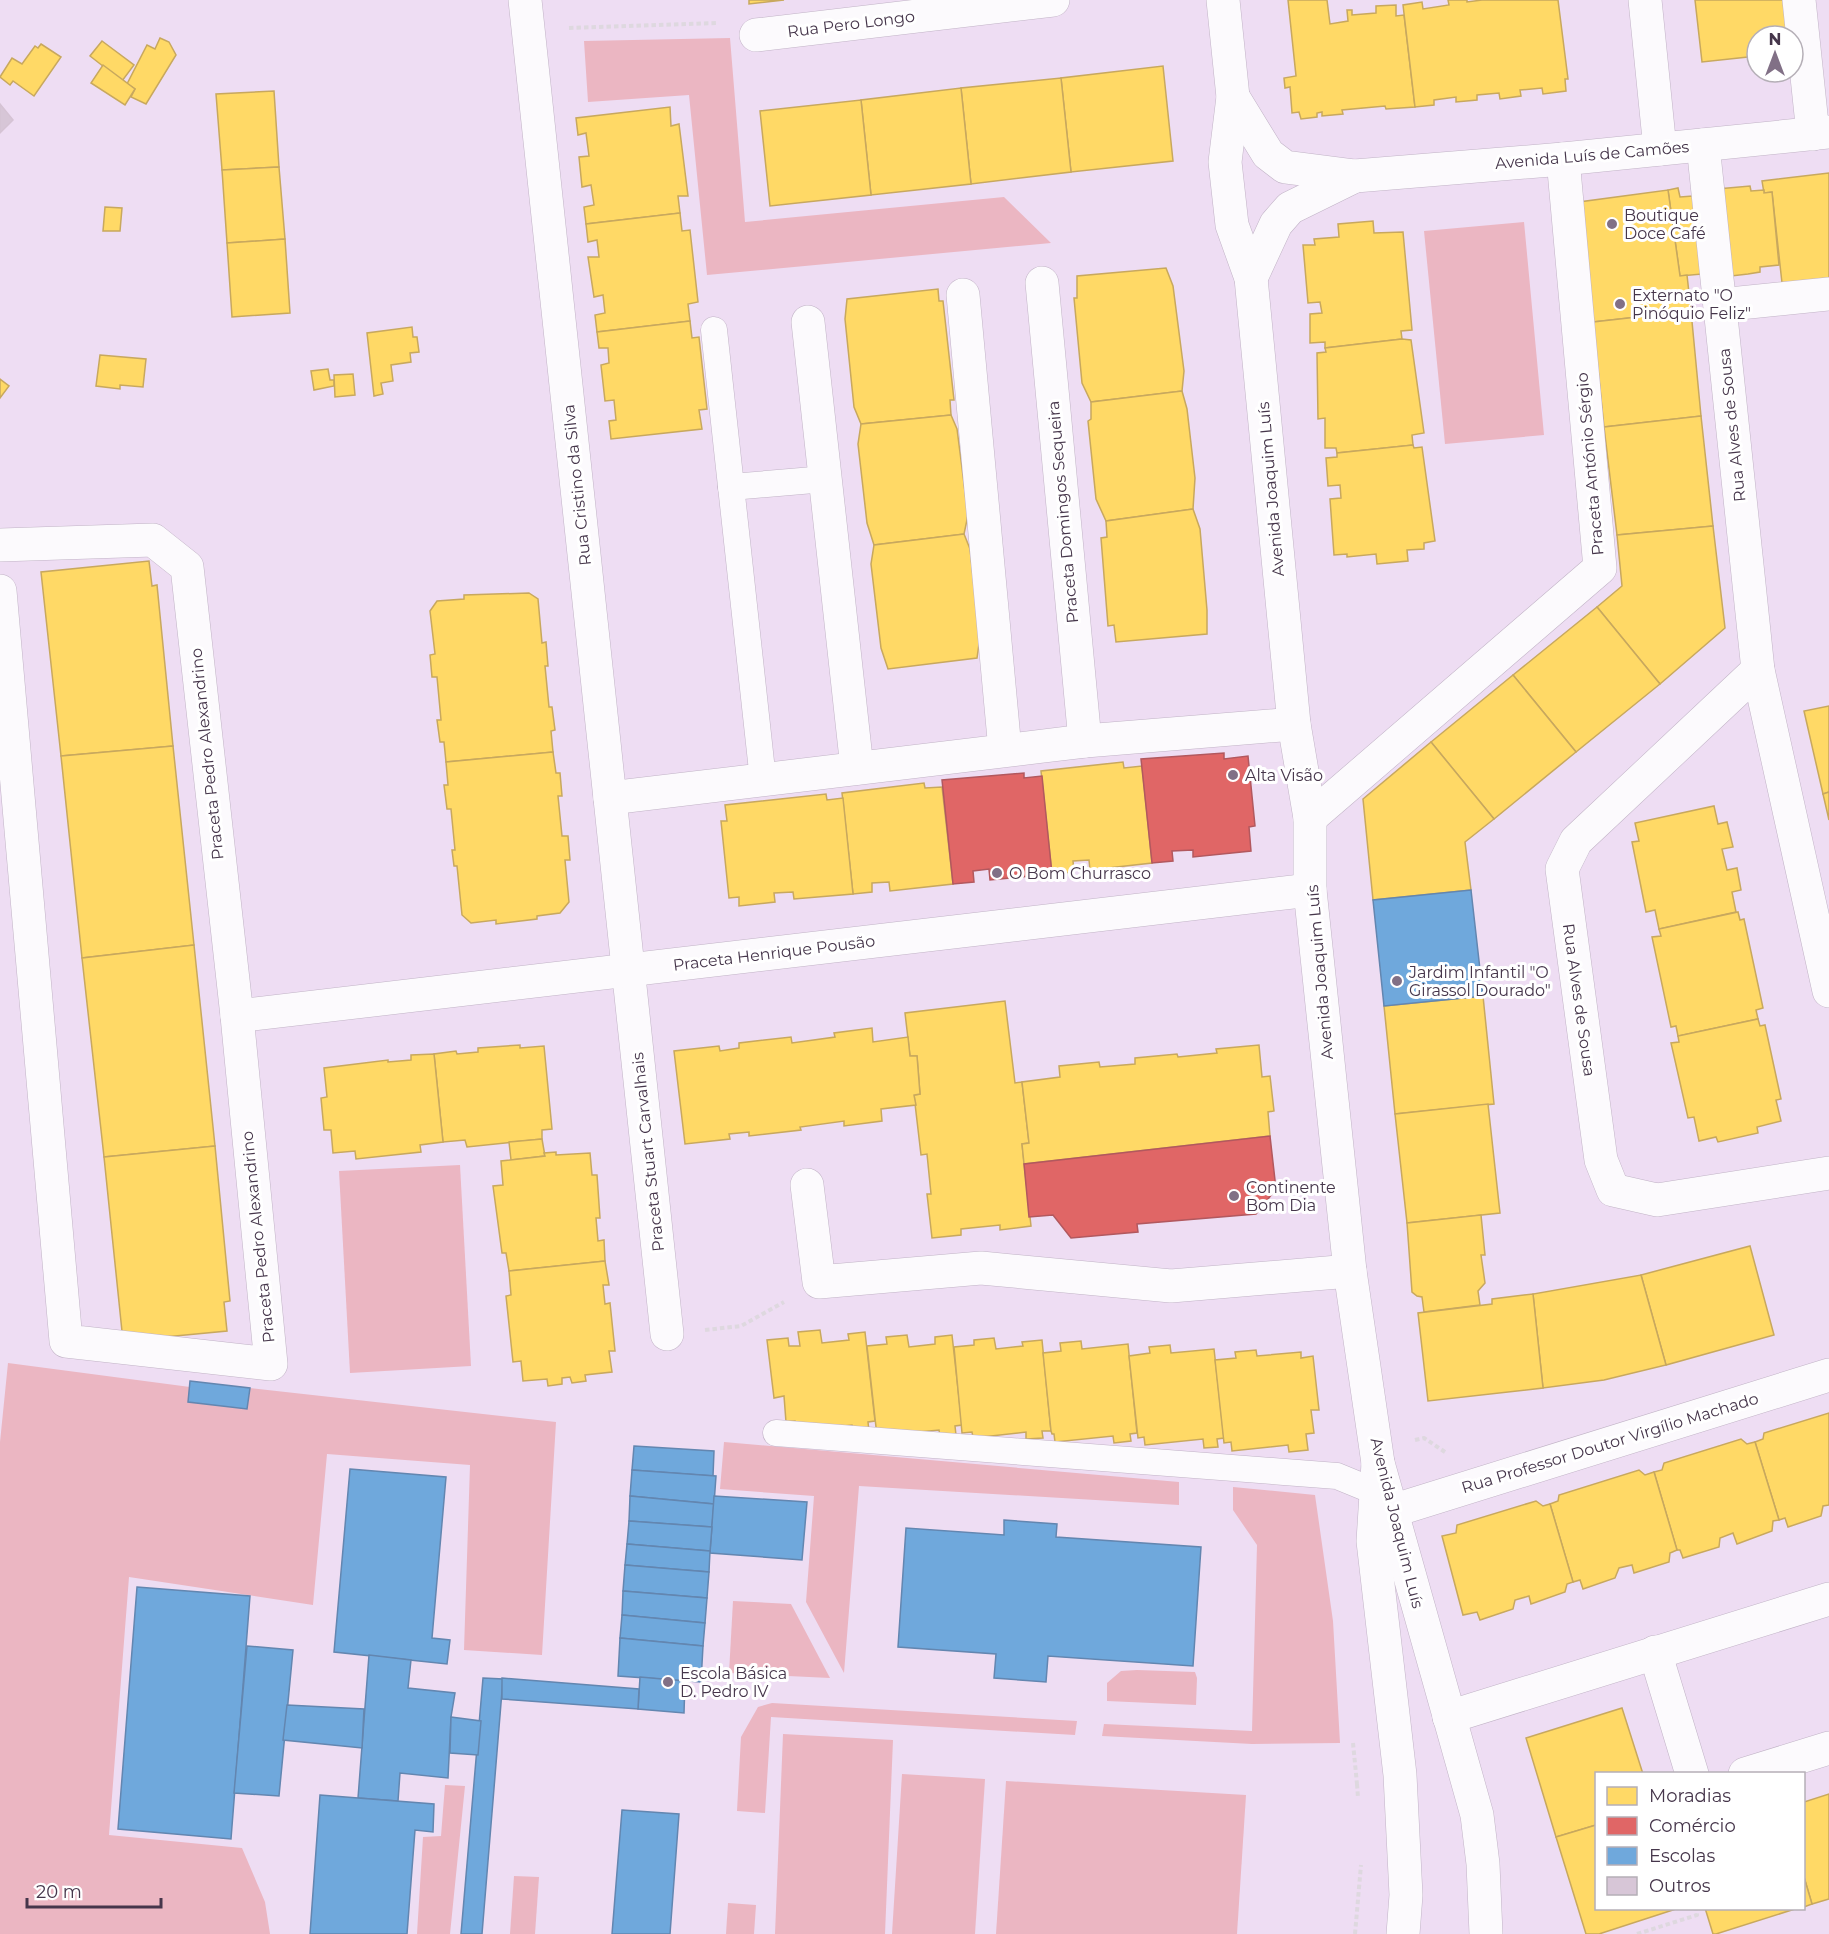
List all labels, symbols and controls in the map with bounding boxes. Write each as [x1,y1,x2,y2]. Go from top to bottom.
street label: Rua Pero Longo [786,7,916,41]
north arrow [1745,24,1805,84]
text: N [1769,30,1781,49]
street label: Avenida Luís de Camões [1494,137,1690,173]
place label: Boutique Doce Café [1624,206,1706,243]
marker: Boutique Doce Café [1605,217,1619,231]
place label: Externato "O Pinóquio Feliz" [1632,286,1751,323]
marker: Externato "O Pinóquio Feliz" [1613,297,1627,311]
street label: Rua Alves de Sousa [1714,347,1750,503]
street label: Praceta António Sérgio [1573,372,1607,556]
street label: Praceta Domingos Sequeira [1044,400,1082,624]
street label: Avenida Joaquim Luís [1254,401,1288,577]
street label: Rua Cristino da Silva [559,403,595,567]
street label: Praceta Pedro Alexandrino [186,647,228,861]
place label: Alta Visão [1245,766,1323,785]
marker: Alta Visão [1226,768,1240,782]
place label: O Bom Churrasco [1009,864,1151,883]
marker: O Bom Churrasco [990,866,1004,880]
street label: Avenida Joaquim Luís [1303,884,1337,1060]
street label: Rua Alves de Sousa [1559,922,1599,1078]
street label: Praceta Henrique Pousão [672,931,876,975]
place label: Jardim Infantil "O Girassol Dourado" [1408,963,1551,1000]
marker: Jardim Infantil "O Girassol Dourado" [1390,974,1404,988]
street label: Praceta Stuart Carvalhais [628,1051,668,1253]
street label: Praceta Pedro Alexandrino [237,1130,279,1344]
place label: Continente Bom Dia [1246,1178,1336,1215]
marker: Continente Bom Dia [1227,1189,1241,1203]
street label: Rua Professor Doutor Virgílio Machado [1459,1389,1761,1497]
street label: Avenida Joaquim Luís [1367,1436,1427,1611]
place label: Escola Básica D. Pedro IV [680,1664,787,1701]
marker: Escola Básica D. Pedro IV [661,1675,675,1689]
legend [1595,1772,1805,1910]
text: Moradias [1649,1785,1731,1807]
text: Comércio [1649,1815,1736,1837]
text: Escolas [1649,1845,1715,1867]
scale bar [27,1871,160,1909]
text: Outros [1649,1875,1711,1897]
text: 20 m [36,1881,82,1903]

